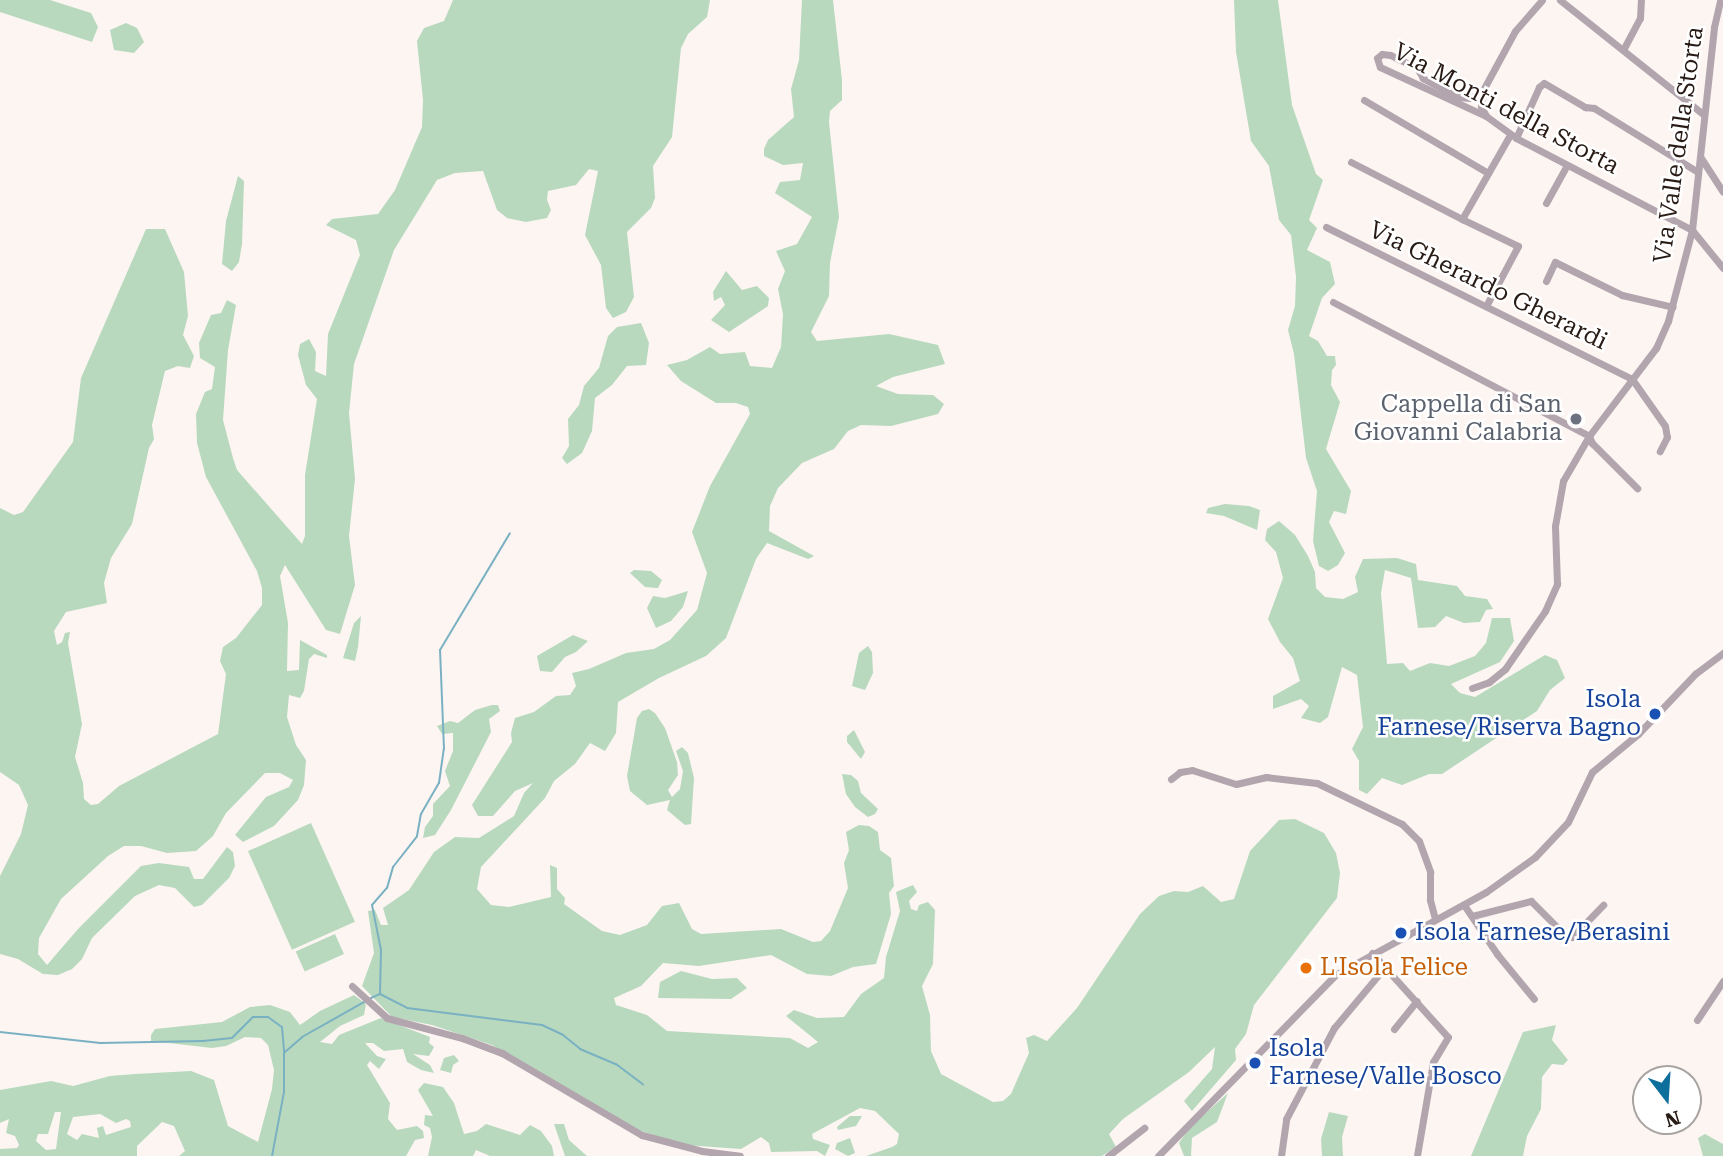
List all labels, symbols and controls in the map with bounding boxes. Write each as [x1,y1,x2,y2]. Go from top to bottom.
street label: Via Valle della Storta [1648,25,1710,265]
street label: Via Monti della Storta [1388,37,1624,181]
street label: Via Gherardo Gherardi [1364,216,1612,356]
place label: Cappella di San Giovanni Calabria [1354,391,1562,447]
marker: Cappella di San Giovanni Calabria [1568,411,1584,427]
place label: Isola Farnese/Riserva Bagno [1377,686,1641,742]
marker: Isola Farnese/Riserva Bagno [1647,706,1663,722]
place label: Isola Farnese/Berasini [1415,919,1670,947]
marker: Isola Farnese/Berasini [1393,925,1409,941]
place label: L'Isola Felice [1320,954,1468,982]
marker: L'Isola Felice [1298,960,1314,976]
place label: Isola Farnese/Valle Bosco [1269,1035,1502,1091]
marker: Isola Farnese/Valle Bosco [1247,1055,1263,1071]
north arrow [1632,1065,1702,1135]
text: N [1662,1106,1683,1132]

